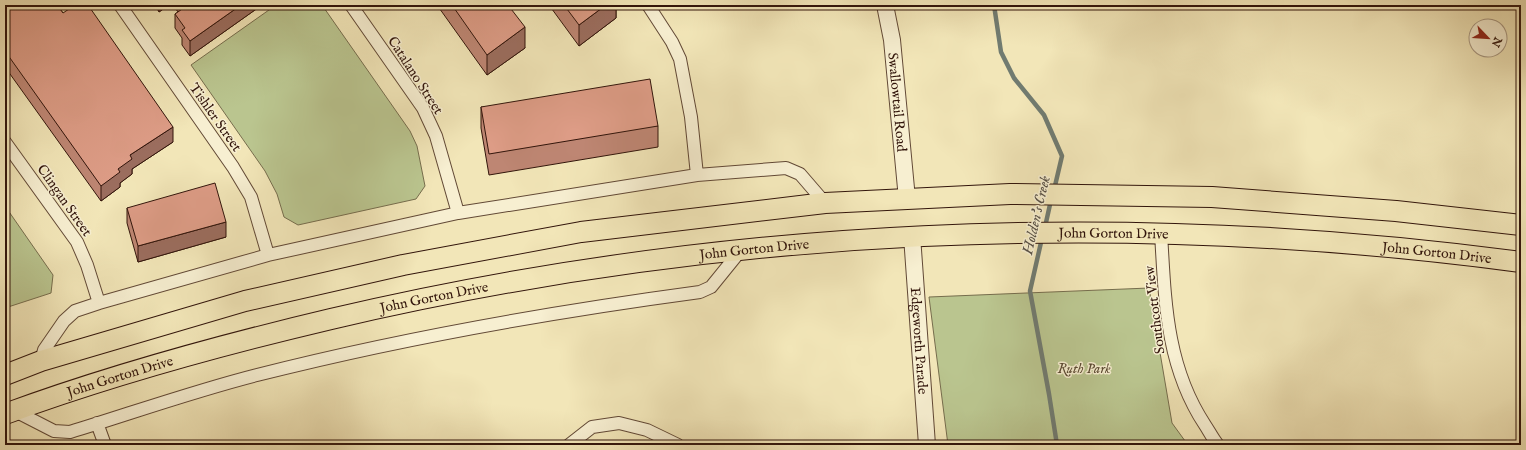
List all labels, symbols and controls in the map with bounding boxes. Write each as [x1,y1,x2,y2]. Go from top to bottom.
north arrow [1468,18,1508,58]
street label: Catalano Street [383,33,447,118]
text: N [1488,34,1505,50]
street label: Swallowtail Road [883,52,911,153]
street label: Tishler Street [185,80,245,155]
street label: Clingan Street [33,161,96,240]
water label: Holden's Creek [1018,174,1055,257]
street label: John Gorton Drive [1057,224,1169,244]
street label: John Gorton Drive [696,236,810,265]
street label: John Gorton Drive [1379,238,1493,268]
street label: Southcott View [1141,264,1169,355]
street label: John Gorton Drive [376,278,490,318]
street label: Edgeworth Parade [906,287,931,396]
street label: John Gorton Drive [63,352,176,402]
park label: Ruth Park [1057,360,1111,378]

